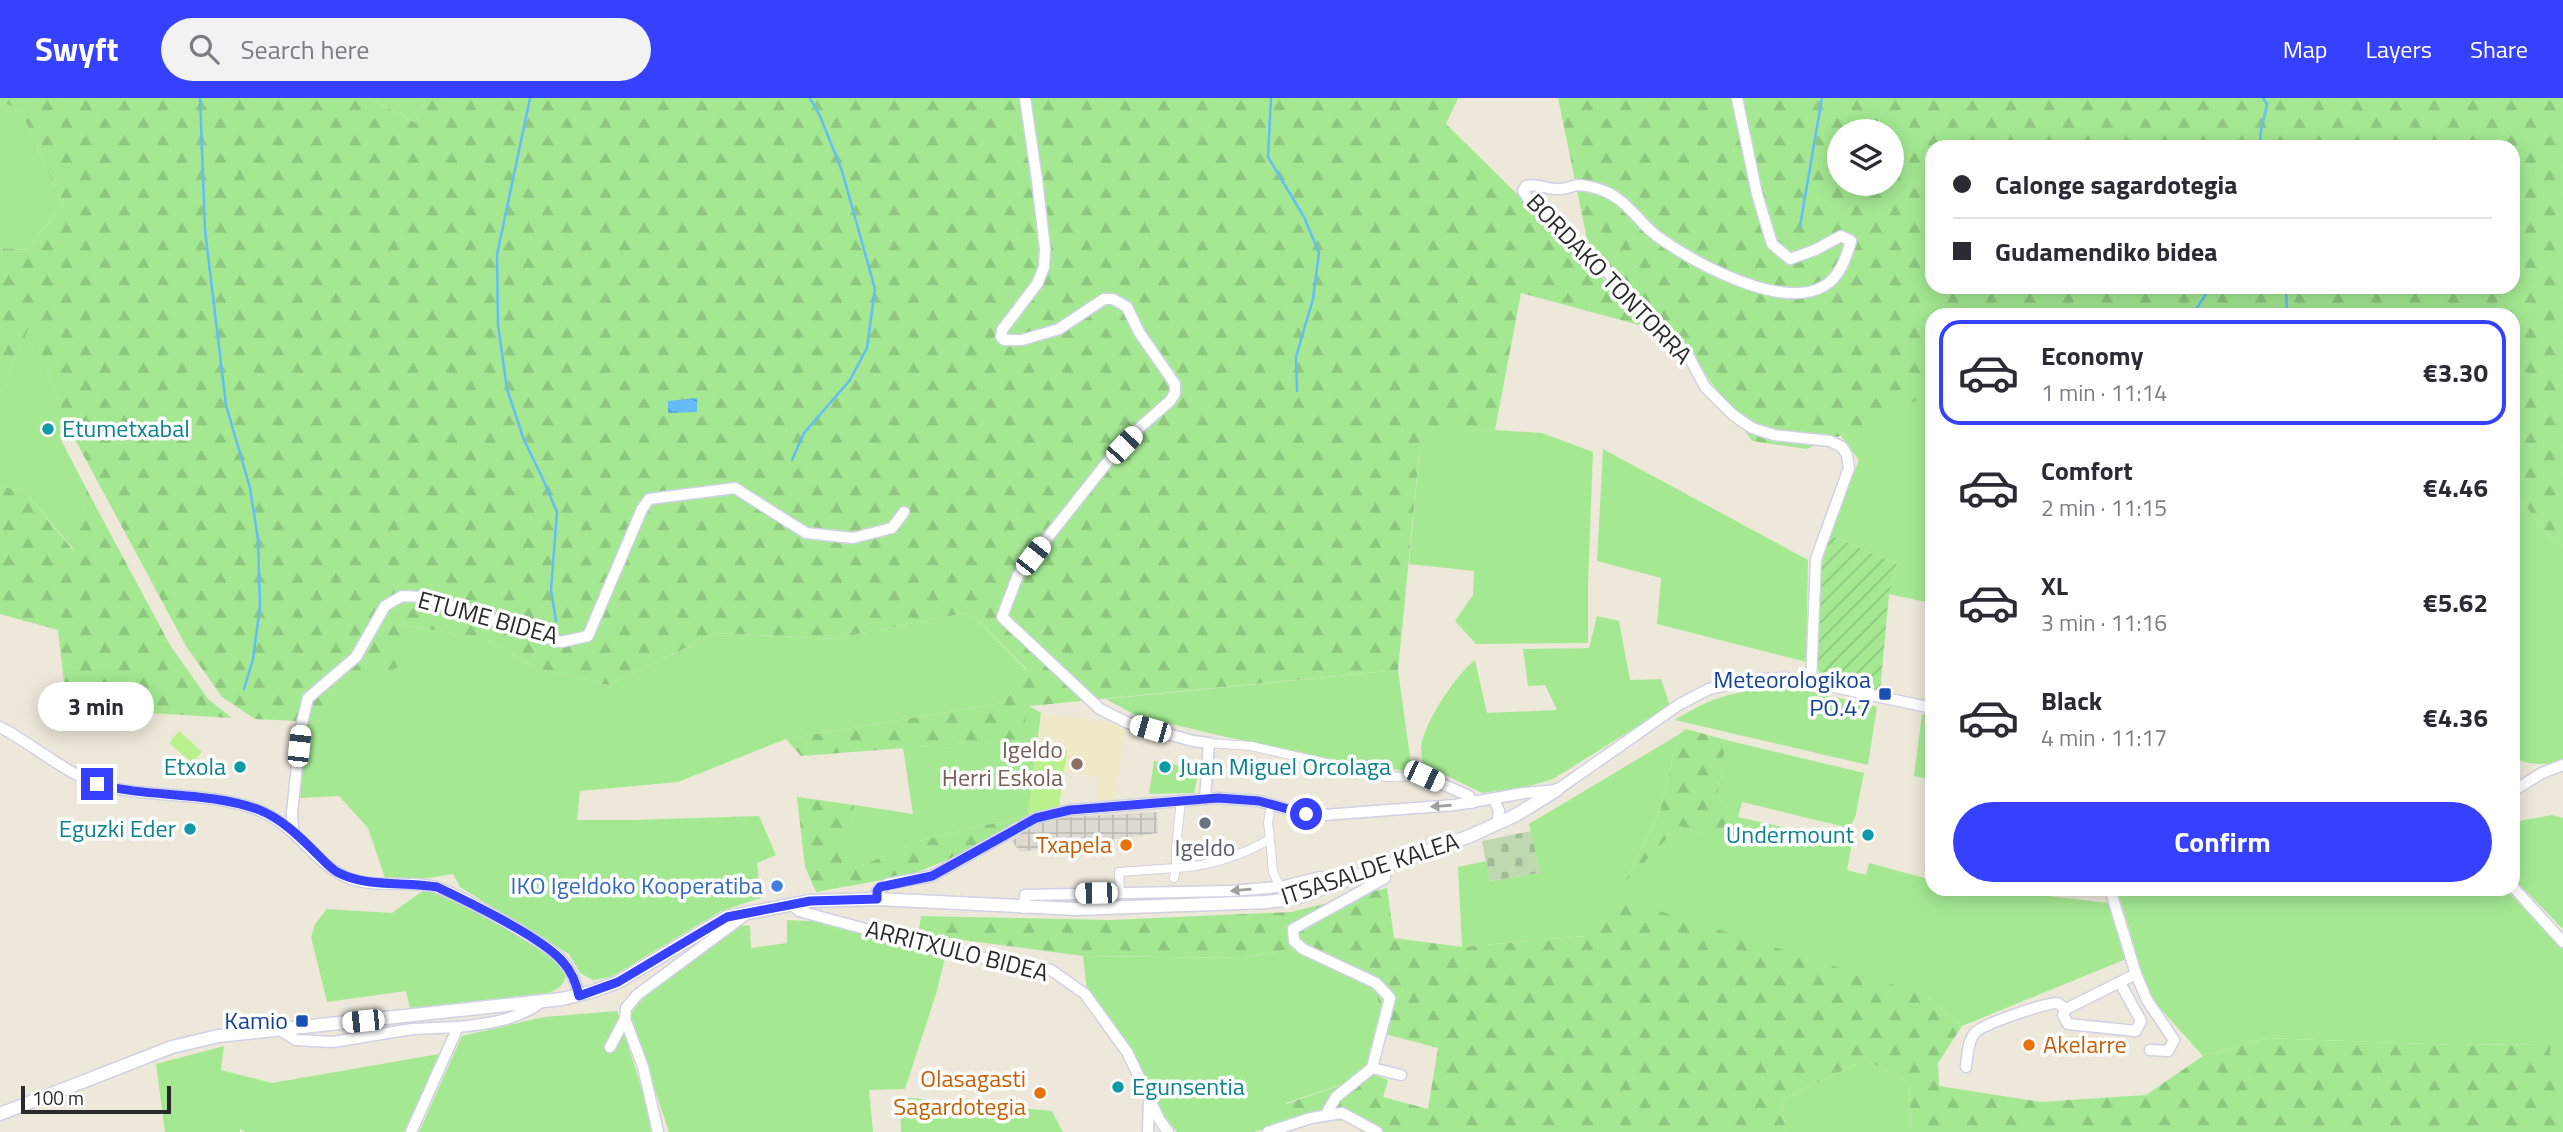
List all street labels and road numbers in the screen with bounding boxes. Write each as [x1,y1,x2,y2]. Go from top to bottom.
street label: BORDAKO TONTORRA [1519,185,1701,372]
street label: ETUME BIDEA [414,581,562,653]
street label: ITSASALDE KALEA [1276,822,1463,914]
street label: ARRITXULO BIDEA [862,910,1052,990]

